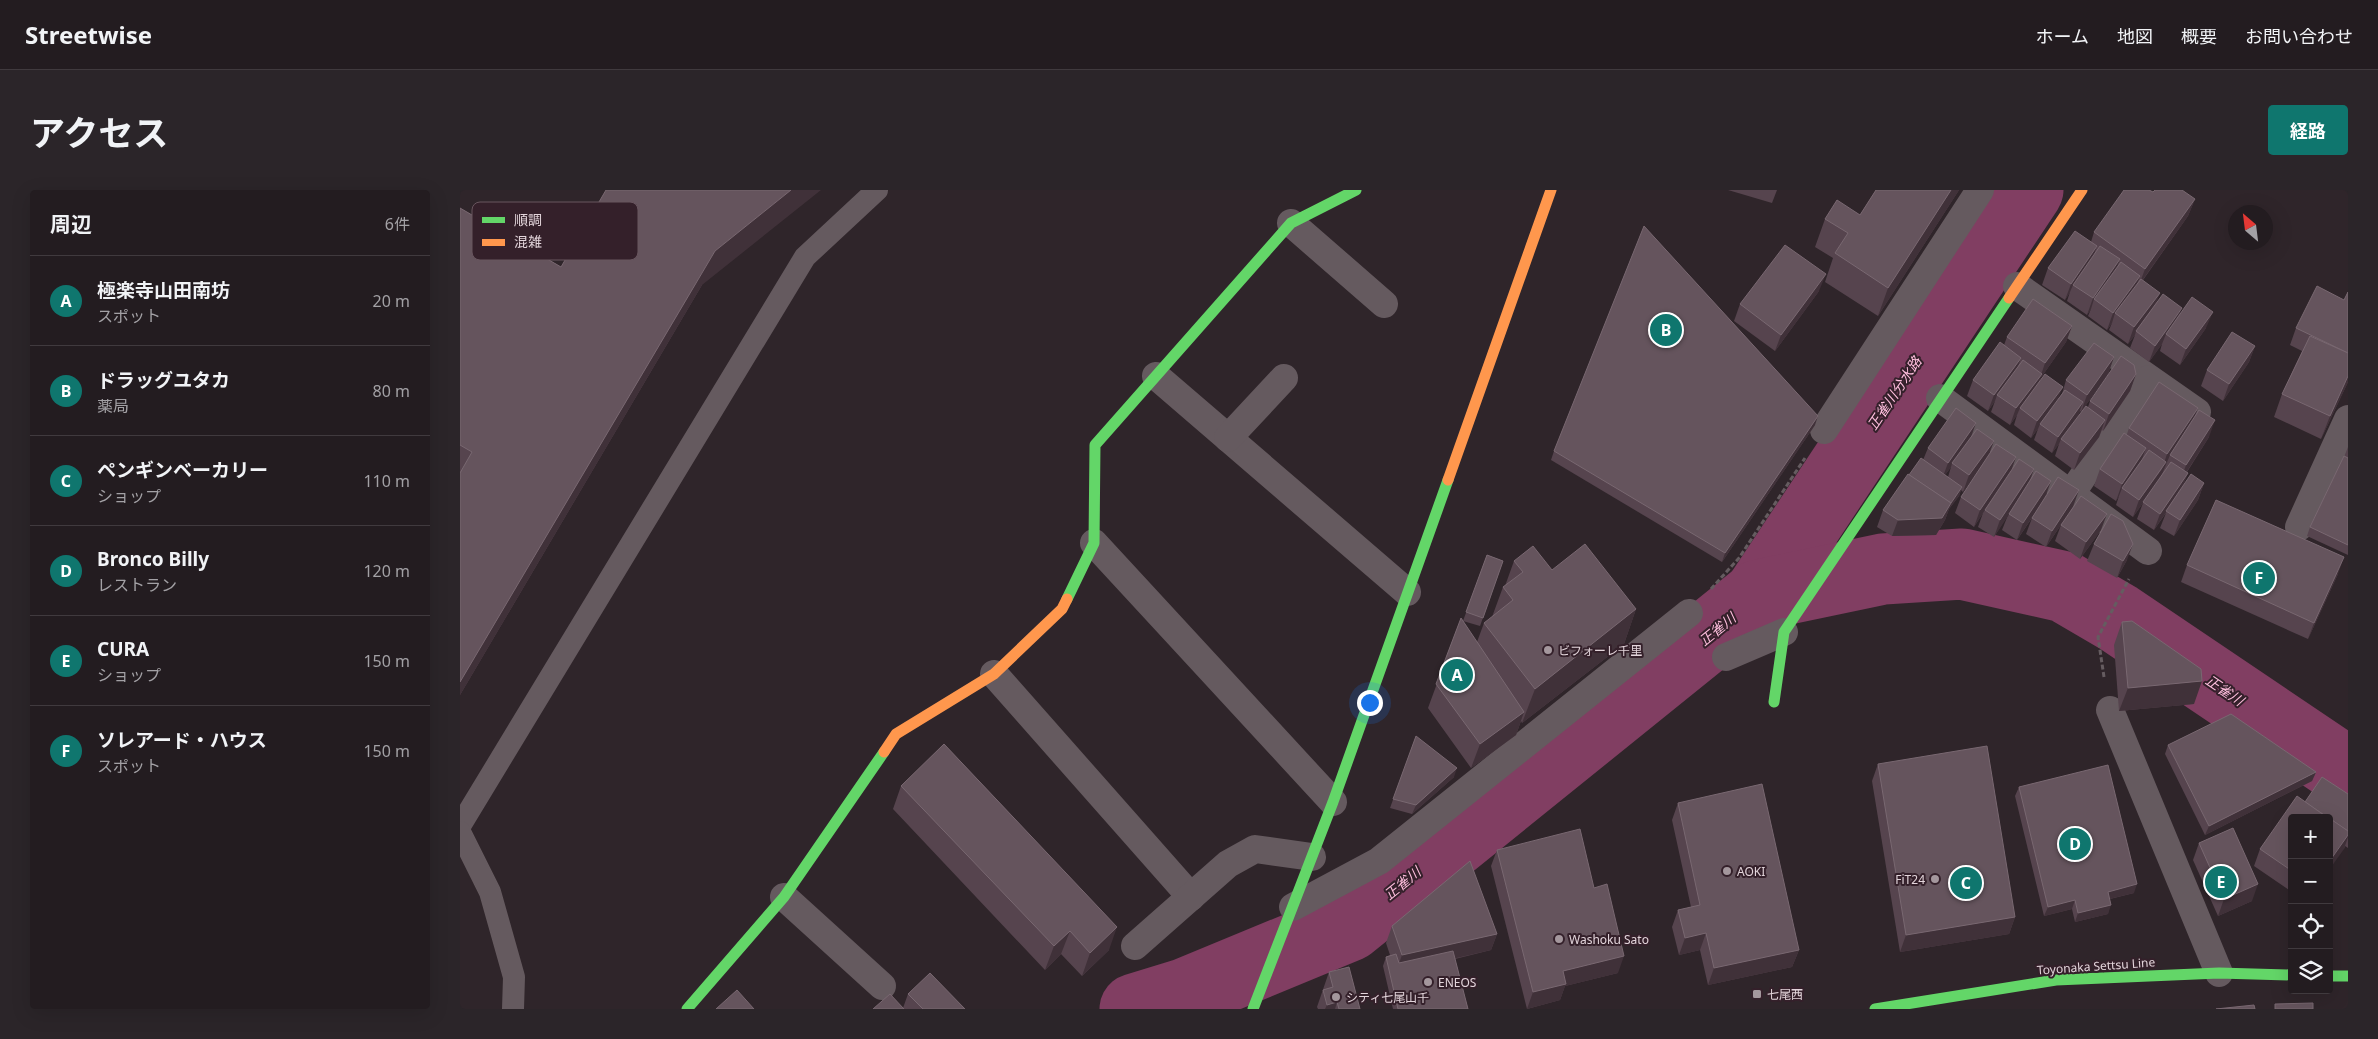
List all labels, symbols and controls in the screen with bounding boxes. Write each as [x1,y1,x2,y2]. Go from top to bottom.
text: Streetwise [25,18,152,51]
text: ホーム [2036,24,2089,48]
text: 地図 [2117,24,2153,48]
text: 概要 [2181,24,2217,48]
text: お問い合わせ [2245,24,2353,48]
button: 経路 [2268,105,2348,155]
text: アクセス [30,109,168,156]
legend [472,202,638,260]
north arrow [2228,205,2273,250]
text: 周辺 [50,210,92,238]
text: 順調 [514,210,542,229]
text: 6件 [385,213,410,235]
text: 混雑 [514,232,542,251]
text: 極楽寺山田南坊 [97,277,230,303]
text: A [60,290,72,312]
text: 20 m [373,290,410,312]
text: スポット [97,305,161,327]
pin: B [1650,311,1682,349]
water label: 正雀川分水路 [1863,352,1926,433]
text: ドラッグユタカ [97,367,230,393]
text: B [61,380,71,402]
text: 80 m [373,380,410,402]
text: 薬局 [97,395,129,417]
text: ペンギンベーカリー [97,457,268,483]
text: C [61,470,71,492]
text: 110 m [363,470,410,492]
text: ショップ [97,485,161,507]
text: Bronco Billy [97,546,209,572]
pin: F [2243,559,2275,597]
text: D [60,560,72,582]
text: 120 m [363,560,410,582]
text: レストラン [97,574,177,596]
water label: 正雀川 [1695,607,1741,650]
text: CURA [97,636,149,662]
place label: ビフォーレ千里 [1558,642,1642,659]
marker: ビフォーレ千里 [1542,644,1554,656]
text: E [62,650,70,672]
text: 150 m [363,650,410,672]
pin: A [1441,656,1473,694]
text: ショップ [97,664,161,686]
water label: 正雀川 [2202,670,2249,711]
your location [1357,690,1383,716]
text: ソレアード・ハウス [97,727,267,753]
text: F [62,740,70,762]
text: 150 m [363,740,410,762]
text: スポット [97,755,161,777]
map controls [2288,814,2333,994]
button: + [2288,814,2333,859]
pin: D [2059,825,2091,863]
button: − [2288,859,2333,904]
water label: 正雀川 [1380,861,1426,904]
place label: AOKI [1737,863,1765,880]
pin: E [2205,863,2237,901]
pin: C [1950,864,1982,902]
marker: AOKI [1721,865,1733,877]
place label: FiT24 [1895,871,1925,888]
marker: FiT24 [1929,873,1941,885]
button: locate [2288,904,2333,949]
place label: Washoku Sato [1569,931,1649,948]
marker: Washoku Sato [1553,933,1565,945]
button: layers [2288,949,2333,994]
street label: Toyonaka Settsu Line [2036,953,2156,979]
place label: ENEOS [1438,974,1477,991]
marker: ENEOS [1422,976,1434,988]
place label: 七尾西 [1767,986,1803,1003]
marker: 七尾西 [1751,988,1763,1000]
place label: シティ七尾山千 [1346,989,1429,1006]
marker: シティ七尾山千 [1330,991,1342,1003]

